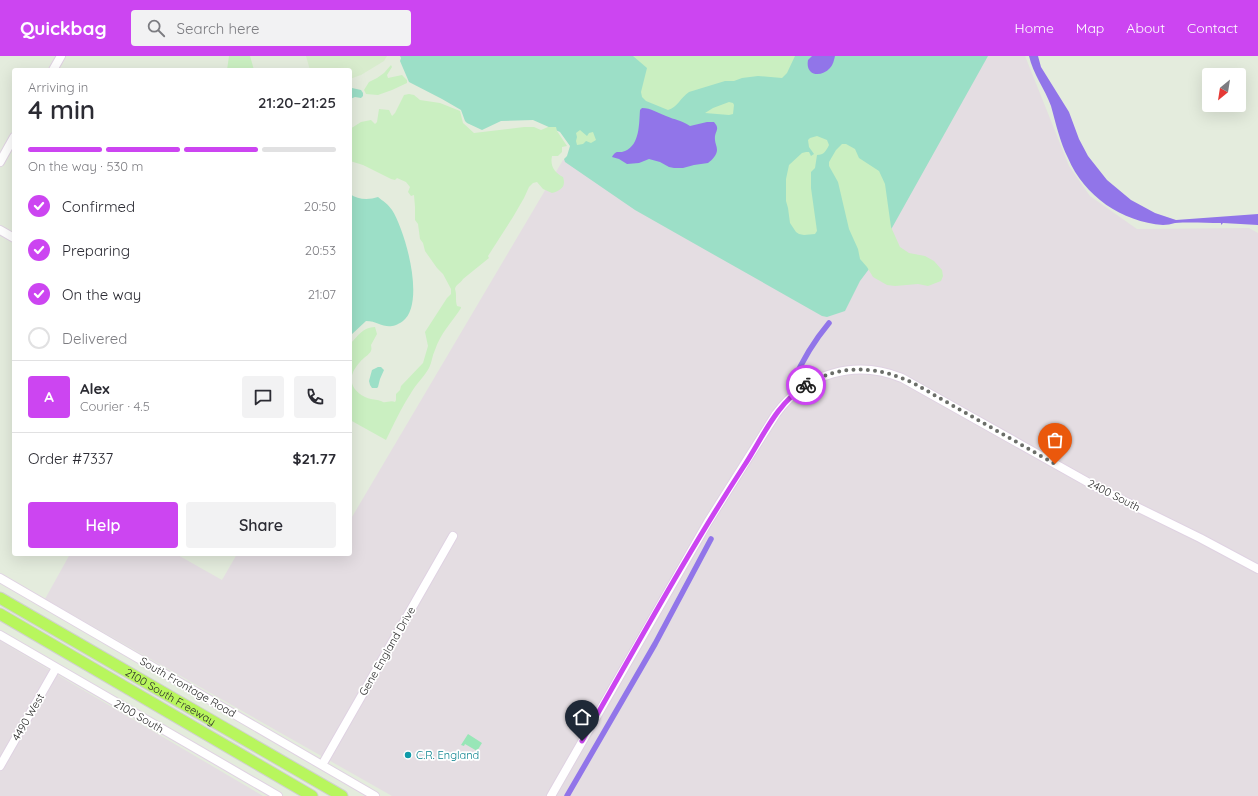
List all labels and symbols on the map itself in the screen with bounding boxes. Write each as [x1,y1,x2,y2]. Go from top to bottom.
north arrow [1202,68,1246,112]
courier [786,365,826,405]
pin [1038,423,1072,464]
street label: 2400 South [1085,476,1143,514]
street label: Gene England Drive [356,604,418,698]
street label: South Frontage Road [137,654,239,720]
street label: 2100 South Freeway [123,666,219,728]
street label: 4490 West [9,690,47,743]
street label: 2100 South [112,696,166,736]
pin [565,700,599,741]
place label: C.R. England [416,748,479,762]
marker: C.R. England [403,750,413,760]

